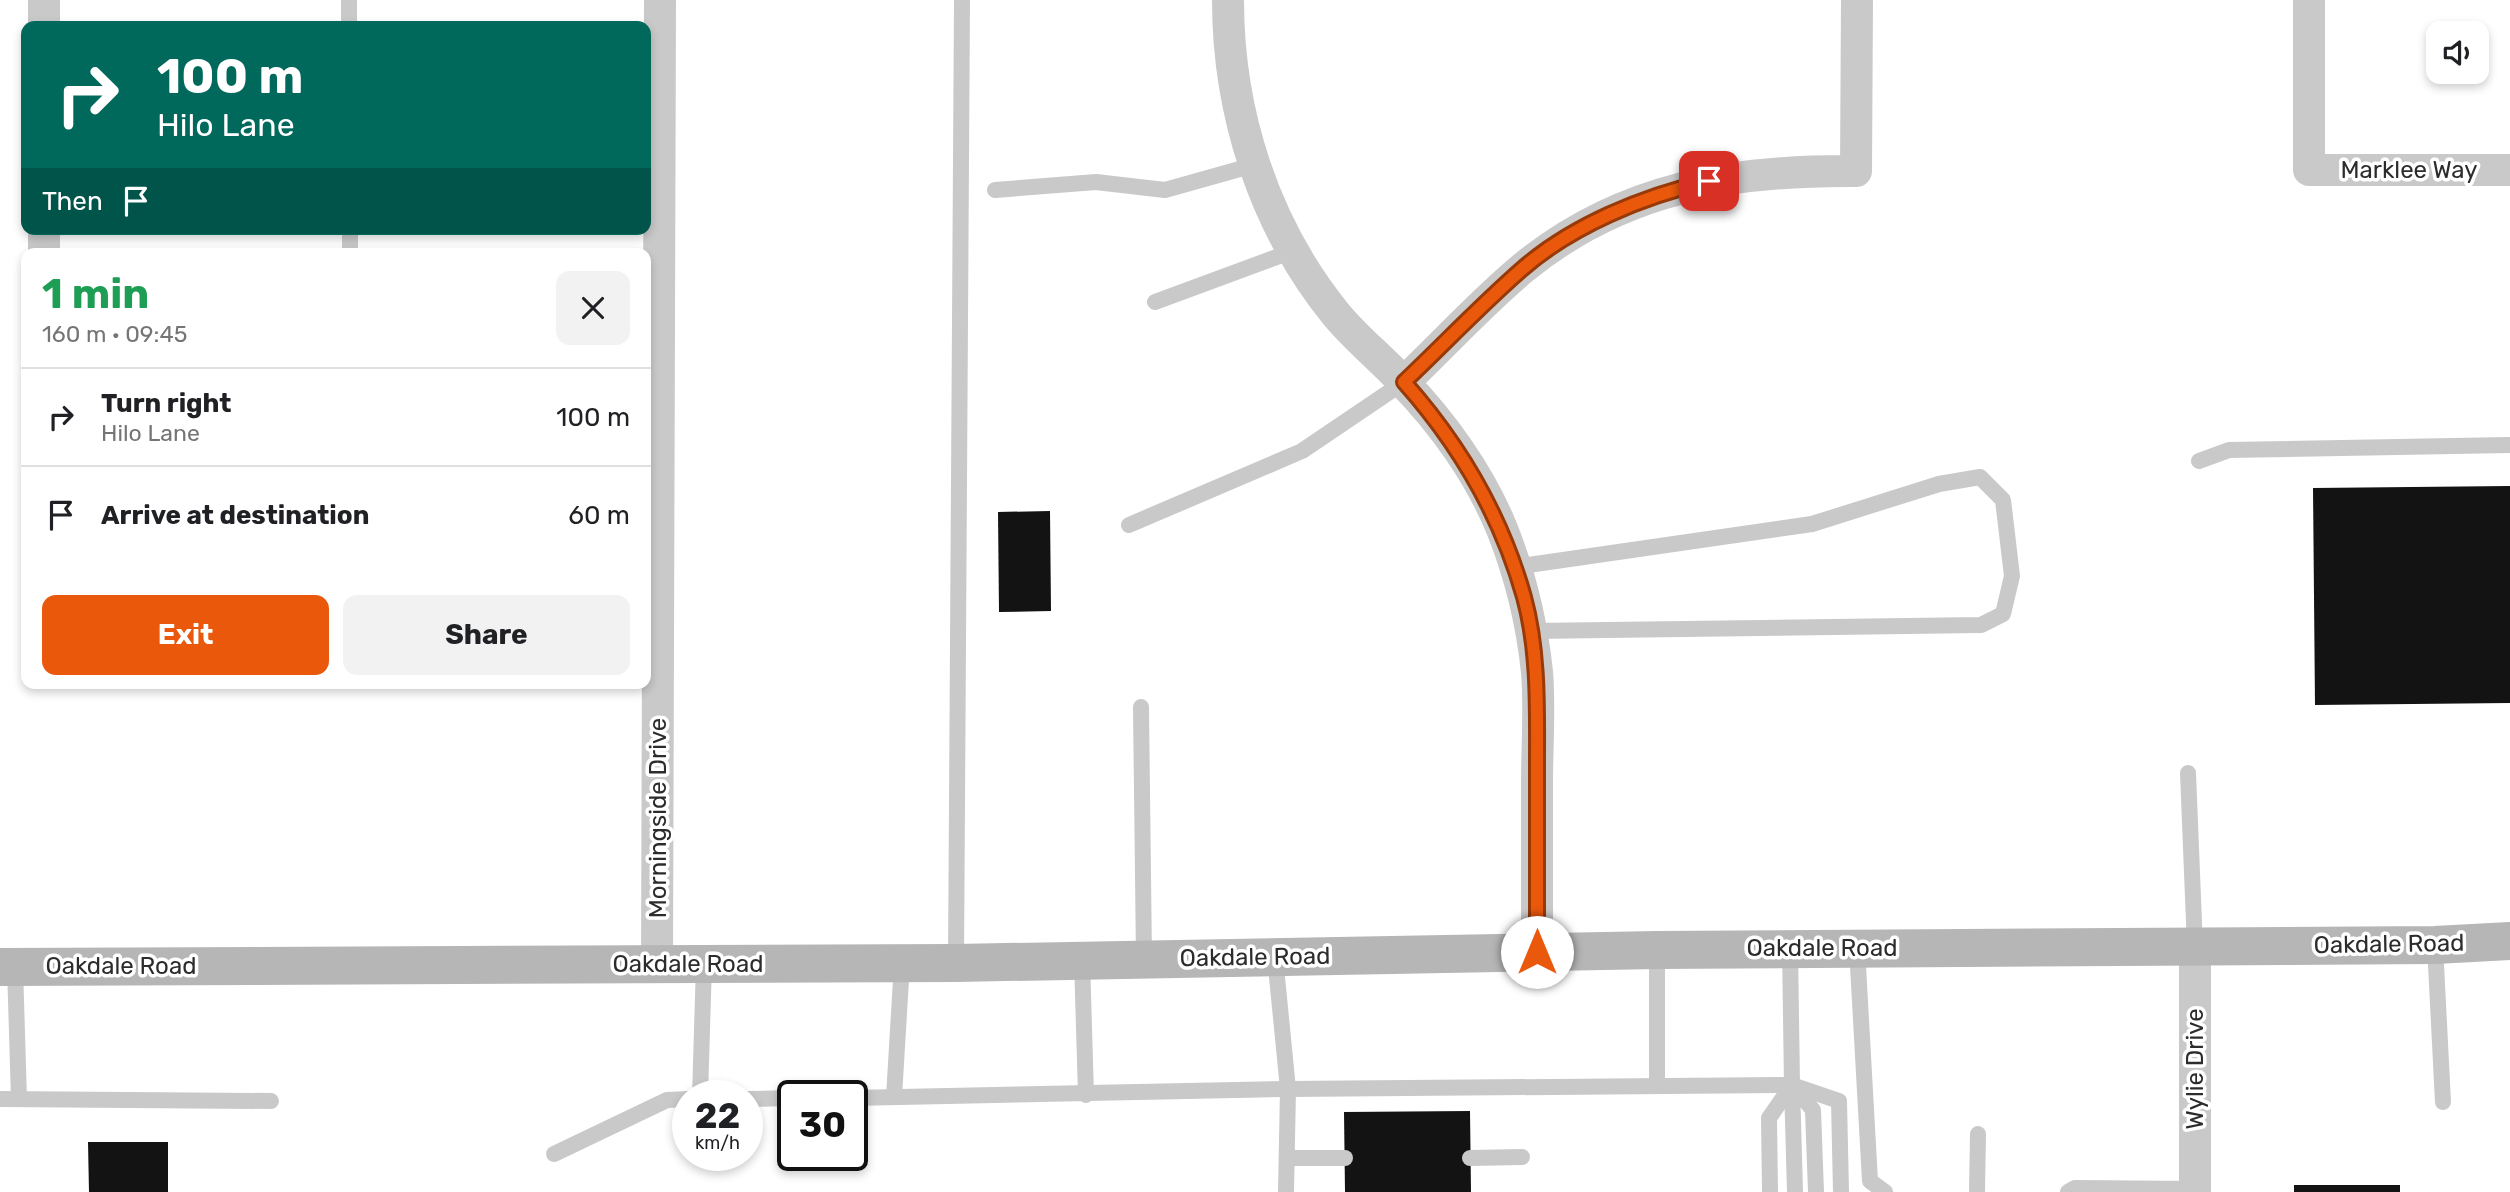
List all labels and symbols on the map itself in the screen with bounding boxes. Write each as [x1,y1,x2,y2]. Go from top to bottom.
pin [1679,151,1739,211]
street label: Marklee Way [2341,156,2477,184]
street label: Morningside Drive [644,718,672,918]
position arrow [1500,915,1574,989]
street label: Oakdale Road [2313,929,2465,959]
street label: Oakdale Road [1747,934,1897,962]
street label: Oakdale Road [1179,942,1331,972]
street label: Oakdale Road [613,950,763,978]
street label: Oakdale Road [46,952,196,980]
street label: Wylie Drive [2181,1008,2209,1130]
speed limit sign: 30 [777,1080,868,1171]

